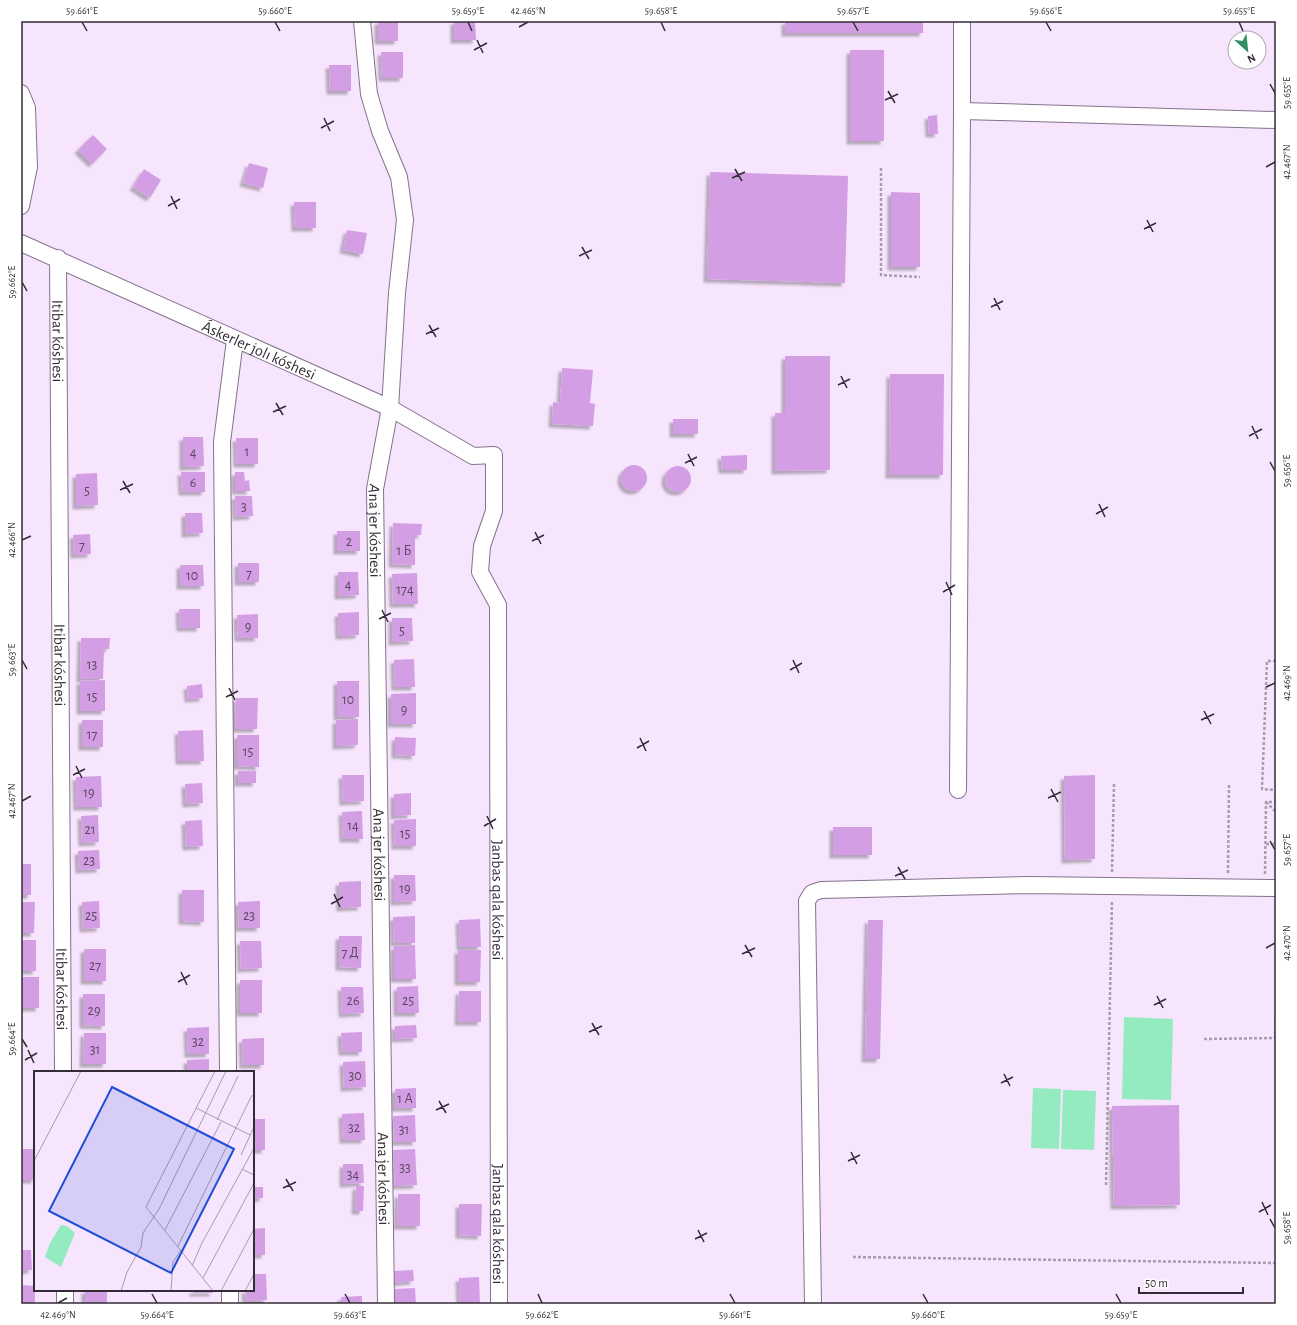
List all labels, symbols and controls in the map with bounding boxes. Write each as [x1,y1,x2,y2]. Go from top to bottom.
text: 59.661°E [66,6,98,16]
text: 59.660°E [258,6,292,16]
text: 59.659°E [452,6,484,16]
text: 42.465°N [510,6,546,16]
text: 59.658°E [645,6,677,16]
text: 59.657°E [837,6,869,16]
text: 59.656°E [1030,6,1062,16]
text: 59.655°E [1223,6,1255,16]
north arrow [1227,30,1267,70]
text: N [1245,52,1257,65]
text: 59.655°E [1282,77,1292,109]
text: 42.467°N [1282,144,1292,180]
text: 59.662°E [7,265,17,298]
street label: Itibar kóshesi [49,300,66,382]
street label: Áskerler jolı kóshesi [200,316,318,383]
house number: 1 [245,445,249,459]
house number: 4 [190,446,197,460]
text: 59.656°E [1282,455,1292,487]
house number: 6 [190,476,196,490]
street label: Ana jer kóshesi [365,483,383,578]
house number: 5 [84,484,90,498]
house number: 3 [241,500,247,514]
text: 42.466°N [7,522,17,558]
house number: 2 [346,535,352,549]
house number: 7 [79,539,85,553]
house number: 1 Б [396,544,412,558]
house number: 7 [246,567,252,581]
house number: 10 [186,569,198,583]
house number: 4 [345,578,352,592]
house number: 174 [396,583,414,597]
house number: 9 [245,620,251,634]
street label: Itibar kóshesi [51,624,68,706]
house number: 5 [399,624,405,638]
text: 59.663°E [7,644,17,676]
house number: 13 [87,658,98,672]
text: 42.469°N [1282,665,1292,701]
house number: 15 [87,690,97,704]
house number: 10 [342,693,354,707]
house number: 9 [401,703,407,717]
house number: 17 [87,728,97,742]
house number: 15 [243,745,253,759]
text: 42.467°N [7,783,17,819]
house number: 19 [83,786,95,800]
street label: Ana jer kóshesi [370,808,388,902]
house number: 14 [347,819,359,833]
house number: 21 [84,823,96,837]
house number: 15 [400,827,410,841]
text: 59.657°E [1282,834,1292,866]
street label: Janbas qala kóshesi [489,840,506,960]
house number: 23 [83,854,95,868]
house number: 19 [399,882,411,896]
house number: 25 [85,909,97,923]
house number: 23 [243,909,255,923]
text: 42.470°N [1282,925,1292,961]
house number: 7 Д [341,946,359,960]
street label: Itibar kóshesi [53,948,70,1030]
house number: 27 [89,959,101,973]
house number: 26 [347,994,359,1008]
house number: 25 [402,994,414,1008]
house number: 29 [88,1004,100,1018]
text: 59.664°E [7,1022,17,1056]
house number: 32 [192,1035,204,1049]
house number: 31 [90,1043,100,1057]
house number: 30 [348,1069,362,1083]
inset map [34,1071,254,1291]
house number: 1 А [397,1092,413,1106]
house number: 32 [348,1121,360,1135]
house number: 31 [399,1123,409,1137]
street label: Ana jer kóshesi [374,1132,392,1226]
house number: 33 [399,1161,411,1175]
street label: Janbas qala kóshesi [490,1164,506,1284]
house number: 34 [347,1168,360,1182]
text: 59.658°E [1282,1212,1292,1244]
scale bar [1139,1269,1243,1295]
text: 50 m [1145,1277,1168,1289]
text: 42.469°N [40,1310,76,1320]
text: 59.664°E [140,1310,174,1320]
text: 59.663°E [334,1310,366,1320]
text: 59.662°E [526,1310,559,1320]
text: 59.661°E [719,1310,751,1320]
text: 59.660°E [911,1310,945,1320]
text: 59.659°E [1105,1310,1137,1320]

